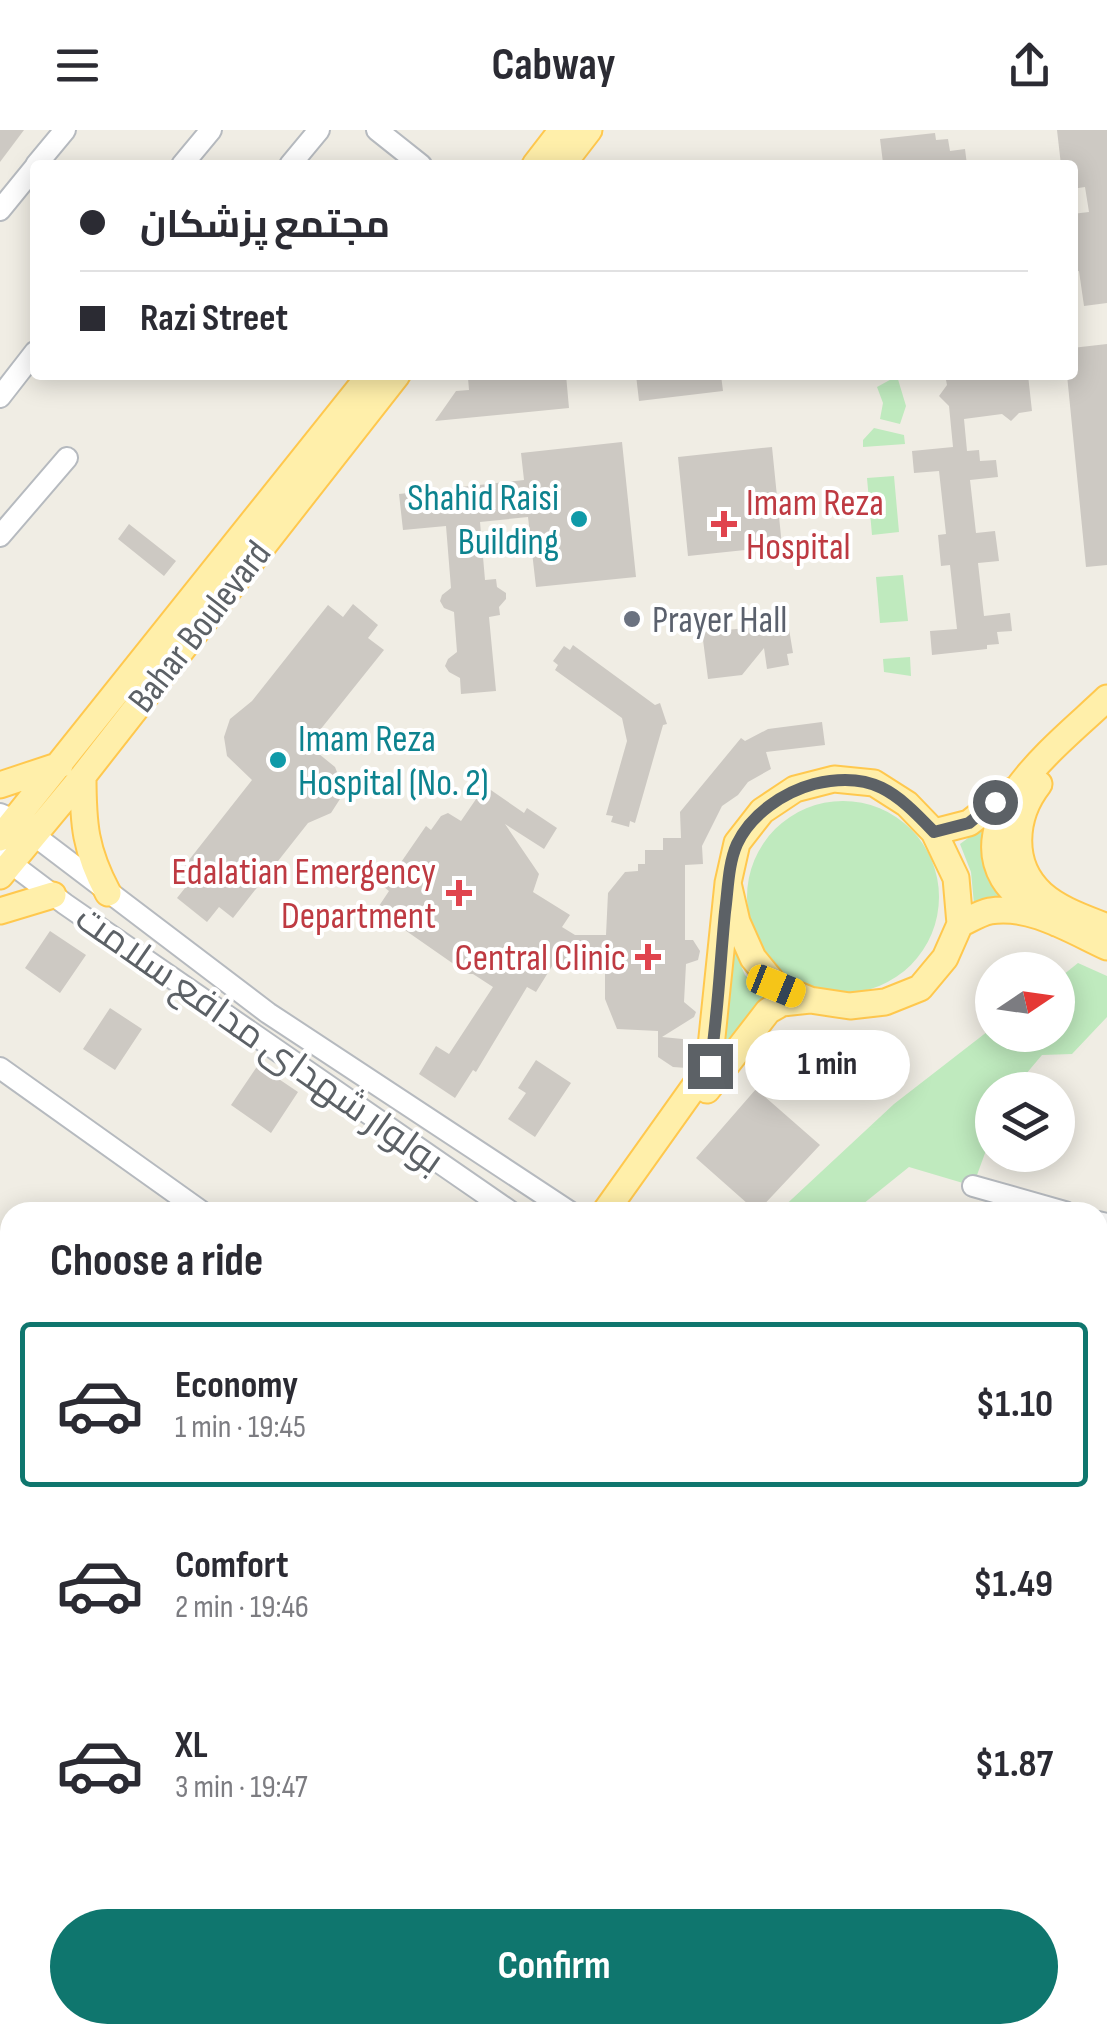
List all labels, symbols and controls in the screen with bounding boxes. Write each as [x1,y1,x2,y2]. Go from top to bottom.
icon: menu [50,38,105,93]
text: Cabway [492,38,615,93]
icon: share [1002,38,1057,93]
text: مجتمع پزشکان [140,203,390,248]
text: Razi Street [140,296,288,341]
place label: Shahid Raisi Building [407,476,559,565]
place label: Imam Reza Hospital [746,481,884,570]
marker: Shahid Raisi Building [568,508,590,530]
marker: Imam Reza Hospital [711,511,737,537]
street label: Bahar Boulevard [119,532,281,722]
place label: Prayer Hall [652,598,787,643]
marker: Prayer Hall [621,608,643,630]
place label: Imam Reza Hospital (No. 2) [298,717,489,806]
marker: Imam Reza Hospital (No. 2) [267,749,289,771]
route start [973,780,1018,825]
place label: Edalatian Emergency Department [171,850,436,939]
marker: Edalatian Emergency Department [446,880,472,906]
street label: بولوار شهدای مدافع سلامت [66,896,452,1185]
place label: Central Clinic [455,936,626,981]
marker: Central Clinic [635,944,661,970]
north arrow [975,952,1075,1052]
map controls [975,952,1075,1172]
car [743,961,809,1011]
callout: 1 min [745,1031,910,1101]
route end [688,1044,733,1089]
text: 1 min [798,1045,857,1084]
button: layers [975,1072,1075,1172]
text: Choose a ride [50,1234,263,1289]
icon: car [55,1360,145,1450]
text: Economy [175,1363,298,1408]
text: $1.10 [976,1382,1053,1427]
text: 1 min · 19:45 [175,1408,306,1447]
icon: car [55,1540,145,1630]
text: Comfort [175,1543,289,1588]
text: $1.49 [973,1562,1053,1607]
text: 2 min · 19:46 [175,1588,309,1627]
icon: car [55,1720,145,1810]
text: XL [175,1723,208,1768]
text: $1.87 [975,1742,1053,1787]
text: 3 min · 19:47 [175,1768,308,1807]
button: Confirm [50,1909,1058,2024]

